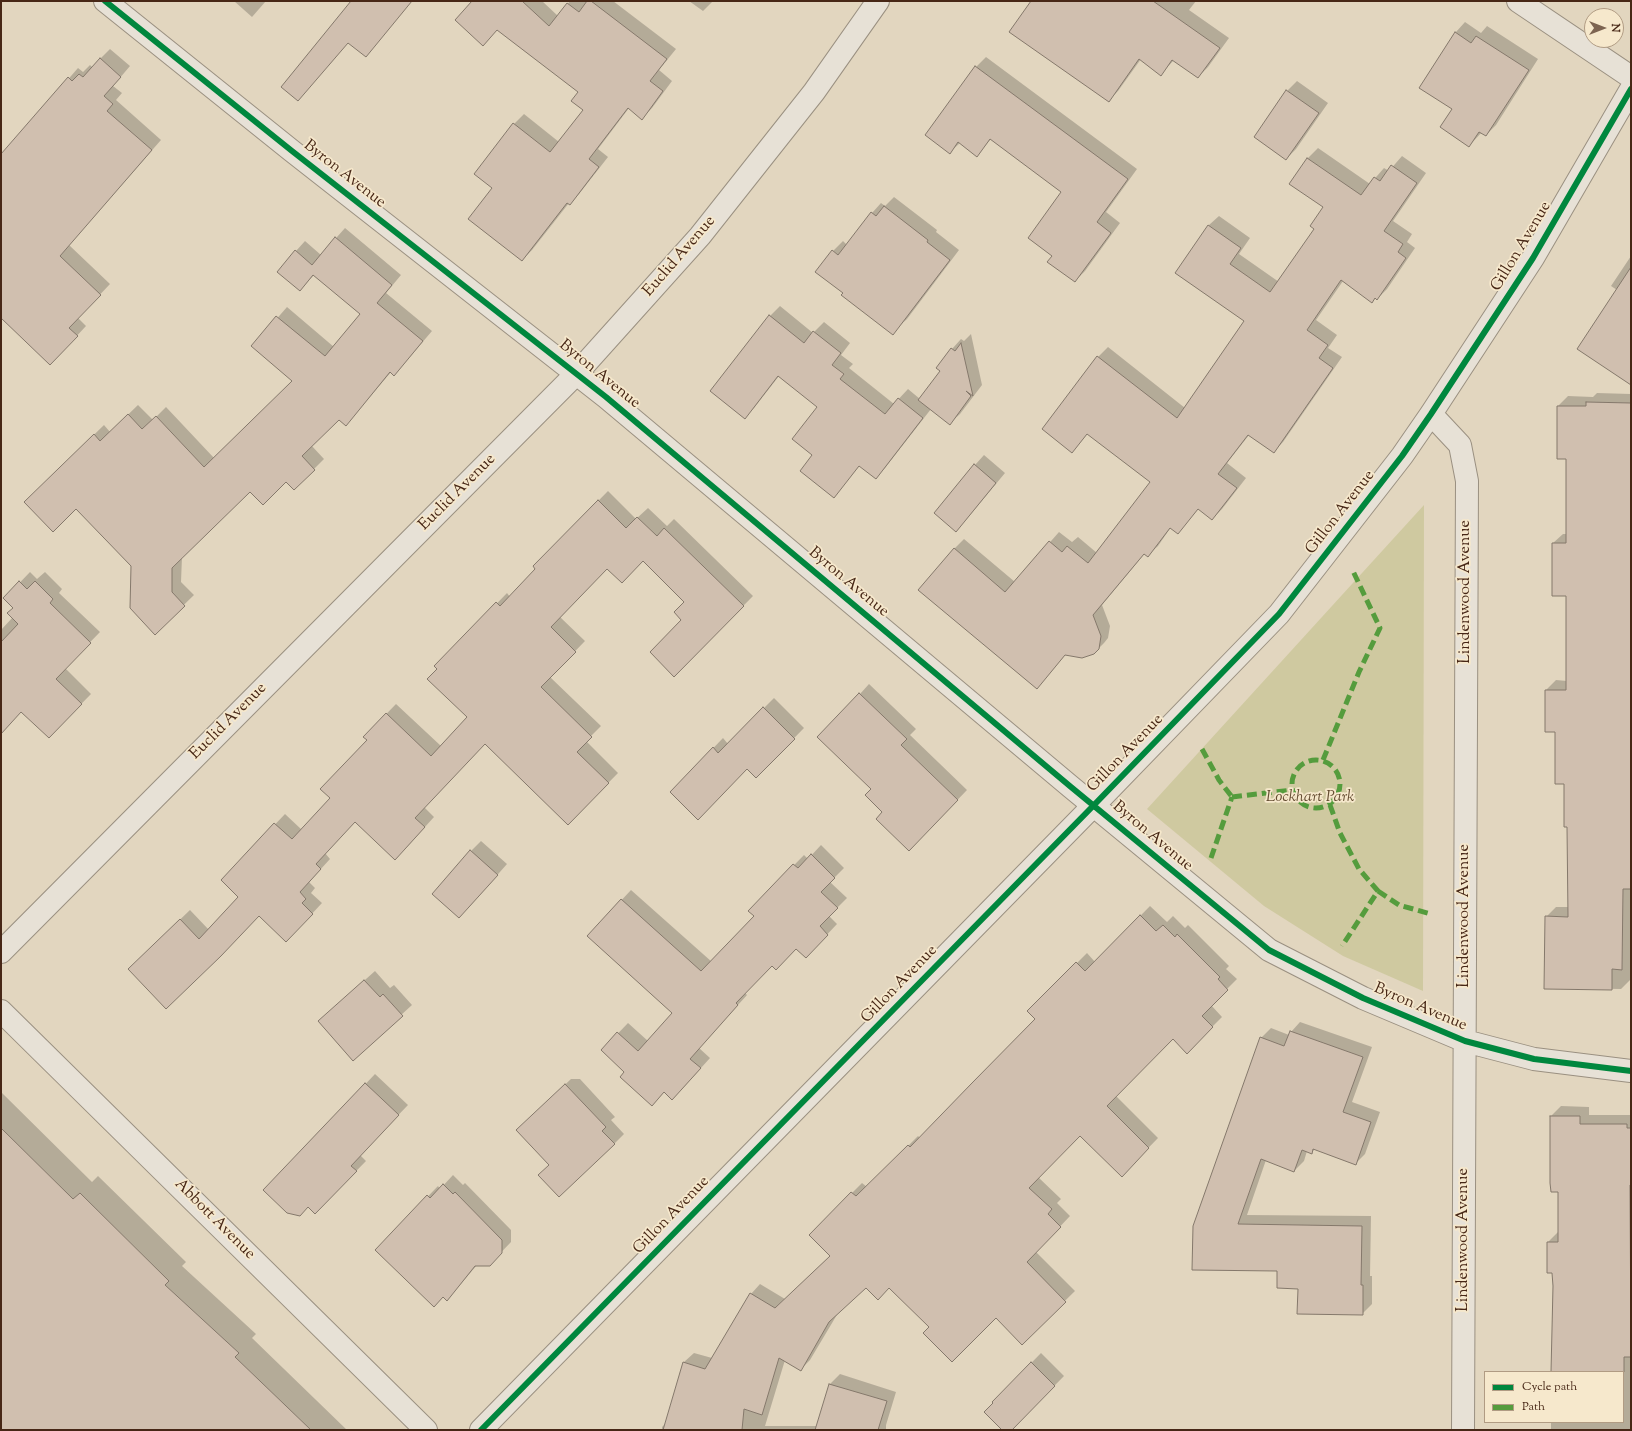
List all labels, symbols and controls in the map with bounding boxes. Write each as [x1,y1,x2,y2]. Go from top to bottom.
north arrow [1584,8,1624,48]
text: N [1607,24,1623,32]
street label: Byron Avenue [299,137,389,213]
street label: Gillon Avenue [1488,199,1556,295]
street label: Euclid Avenue [640,213,720,301]
street label: Byron Avenue [554,336,644,414]
street label: Euclid Avenue [416,451,500,535]
street label: Gillon Avenue [1302,467,1380,559]
street label: Lindenwood Avenue [1456,520,1476,664]
street label: Byron Avenue [804,544,892,622]
street label: Euclid Avenue [187,680,271,764]
street label: Gillon Avenue [1084,711,1168,797]
park label: Lockhart Park [1266,788,1354,808]
street label: Byron Avenue [1108,798,1196,876]
street label: Lindenwood Avenue [1455,844,1475,988]
street label: Gillon Avenue [858,942,942,1028]
street label: Byron Avenue [1371,980,1469,1036]
street label: Lindenwood Avenue [1454,1168,1474,1312]
street label: Gillon Avenue [630,1173,714,1259]
street label: Abbott Avenue [170,1176,258,1264]
legend [1484,1371,1624,1423]
text: Cycle path [1522,1378,1577,1396]
text: Path [1522,1398,1545,1416]

